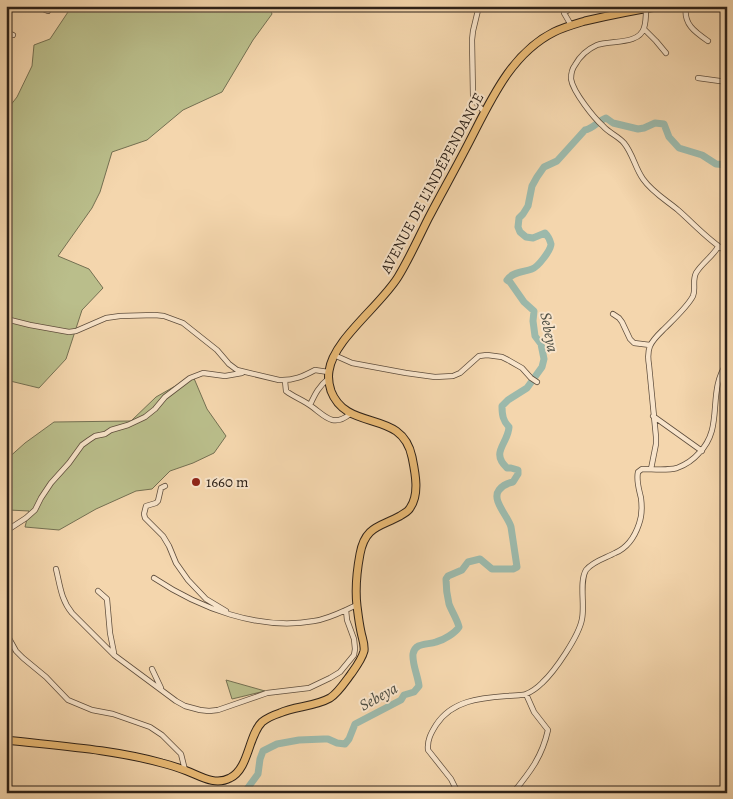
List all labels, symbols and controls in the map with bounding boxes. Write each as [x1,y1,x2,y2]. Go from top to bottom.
street label: AVENUE DE L'INDÉPENDANCE [375,89,488,278]
water label: Sebeya [534,310,564,355]
place label: 1660 m [206,472,249,492]
marker: 1660 m [190,476,202,488]
water label: Sebeya [355,677,402,716]

